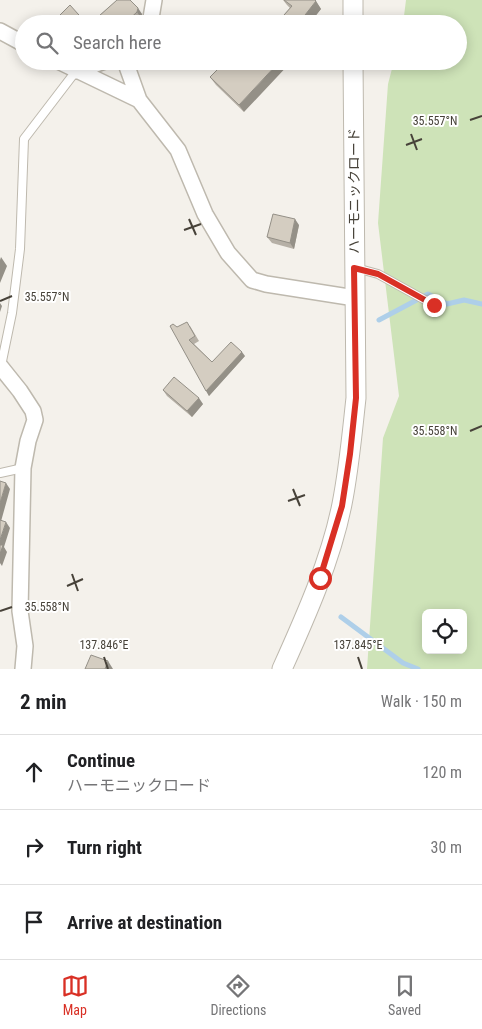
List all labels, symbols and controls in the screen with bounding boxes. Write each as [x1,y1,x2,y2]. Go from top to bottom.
search box [15,15,467,70]
icon: search [33,29,61,57]
text: Search here [73,31,161,54]
text: 35.557°N [413,114,457,128]
street label: ハーモニックロード [346,128,362,254]
text: 35.557°N [25,290,69,304]
route end [423,294,446,317]
text: 35.558°N [413,424,457,438]
route start [309,567,332,590]
text: 35.558°N [25,600,69,614]
map controls [422,609,467,654]
button: locate [422,609,467,654]
text: 137.846°E [79,638,129,652]
text: 137.845°E [333,638,383,652]
text: 2 min [20,690,67,714]
text: Walk · 150 m [381,692,462,711]
text: Continue [67,749,135,772]
icon: ahead [20,758,48,786]
text: 120 m [423,763,462,782]
text: ハーモニックロード [67,776,211,795]
icon: right [20,833,48,861]
text: Turn right [67,836,142,859]
text: 30 m [430,838,462,857]
icon: arrive [20,908,48,936]
text: Arrive at destination [67,911,222,934]
tab: Map [61,972,89,1018]
tab: Directions [210,972,266,1018]
tab: Saved [388,972,421,1018]

